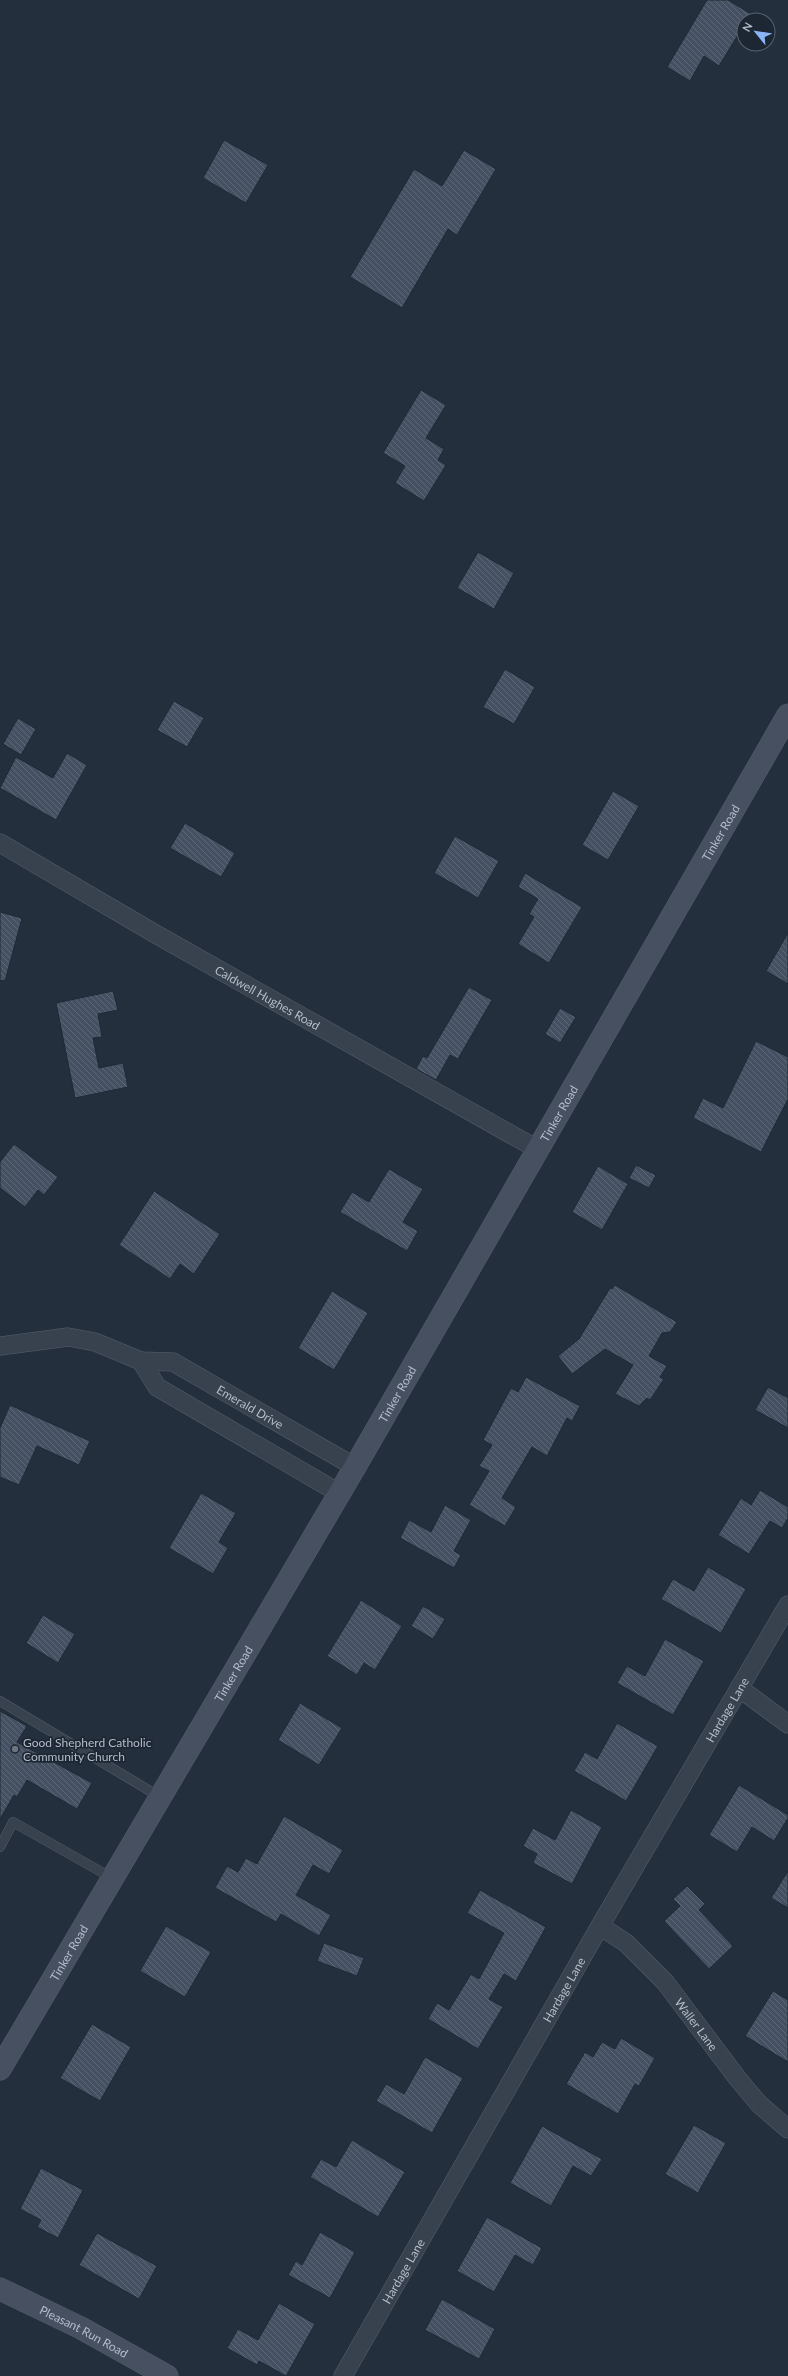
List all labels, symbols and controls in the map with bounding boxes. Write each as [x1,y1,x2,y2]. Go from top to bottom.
north arrow [736,12,776,52]
text: N [739,20,755,34]
street label: Tinker Road [698,802,742,863]
street label: Caldwell Hughes Road [213,962,323,1033]
street label: Tinker Road [537,1082,581,1144]
street label: Tinker Road [375,1363,419,1425]
street label: Emerald Drive [214,1381,286,1432]
street label: Tinker Road [211,1643,256,1704]
street label: Hardage Lane [702,1675,752,1745]
place label: Good Shepherd Catholic Community Church [23,1735,152,1764]
marker: Good Shepherd Catholic Community Church [10,1744,20,1754]
street label: Tinker Road [46,1922,91,1983]
street label: Hardage Lane [539,1954,588,2025]
street label: Waller Lane [672,1995,721,2054]
street label: Hardage Lane [379,2236,428,2306]
street label: Pleasant Run Road [37,2302,131,2360]

